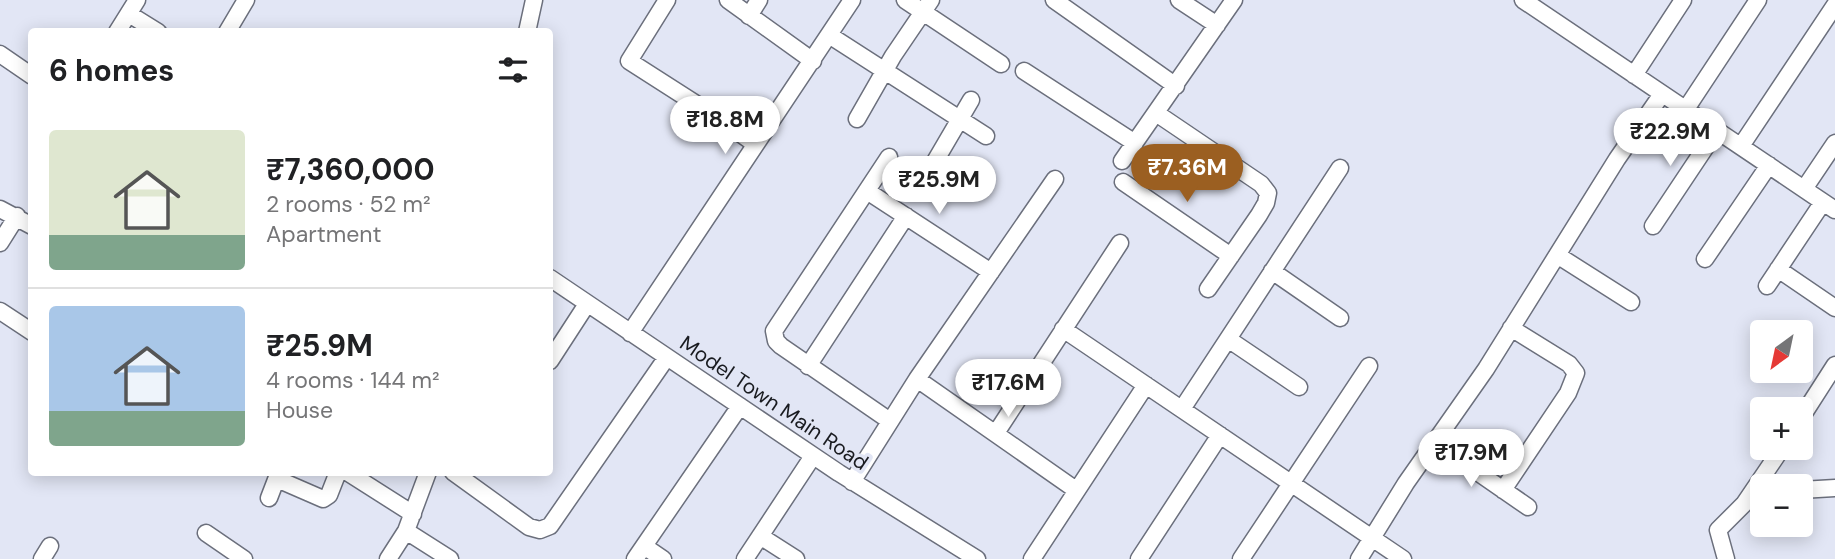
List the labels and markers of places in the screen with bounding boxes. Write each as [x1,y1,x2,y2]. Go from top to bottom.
pin: ₹18.8M [668,96,782,156]
pin: ₹22.9M [1613,108,1727,168]
pin: ₹7.36M [1130,144,1244,204]
pin: ₹25.9M [882,156,996,216]
pin: ₹17.6M [951,360,1065,419]
pin: ₹17.9M [1414,430,1528,489]

